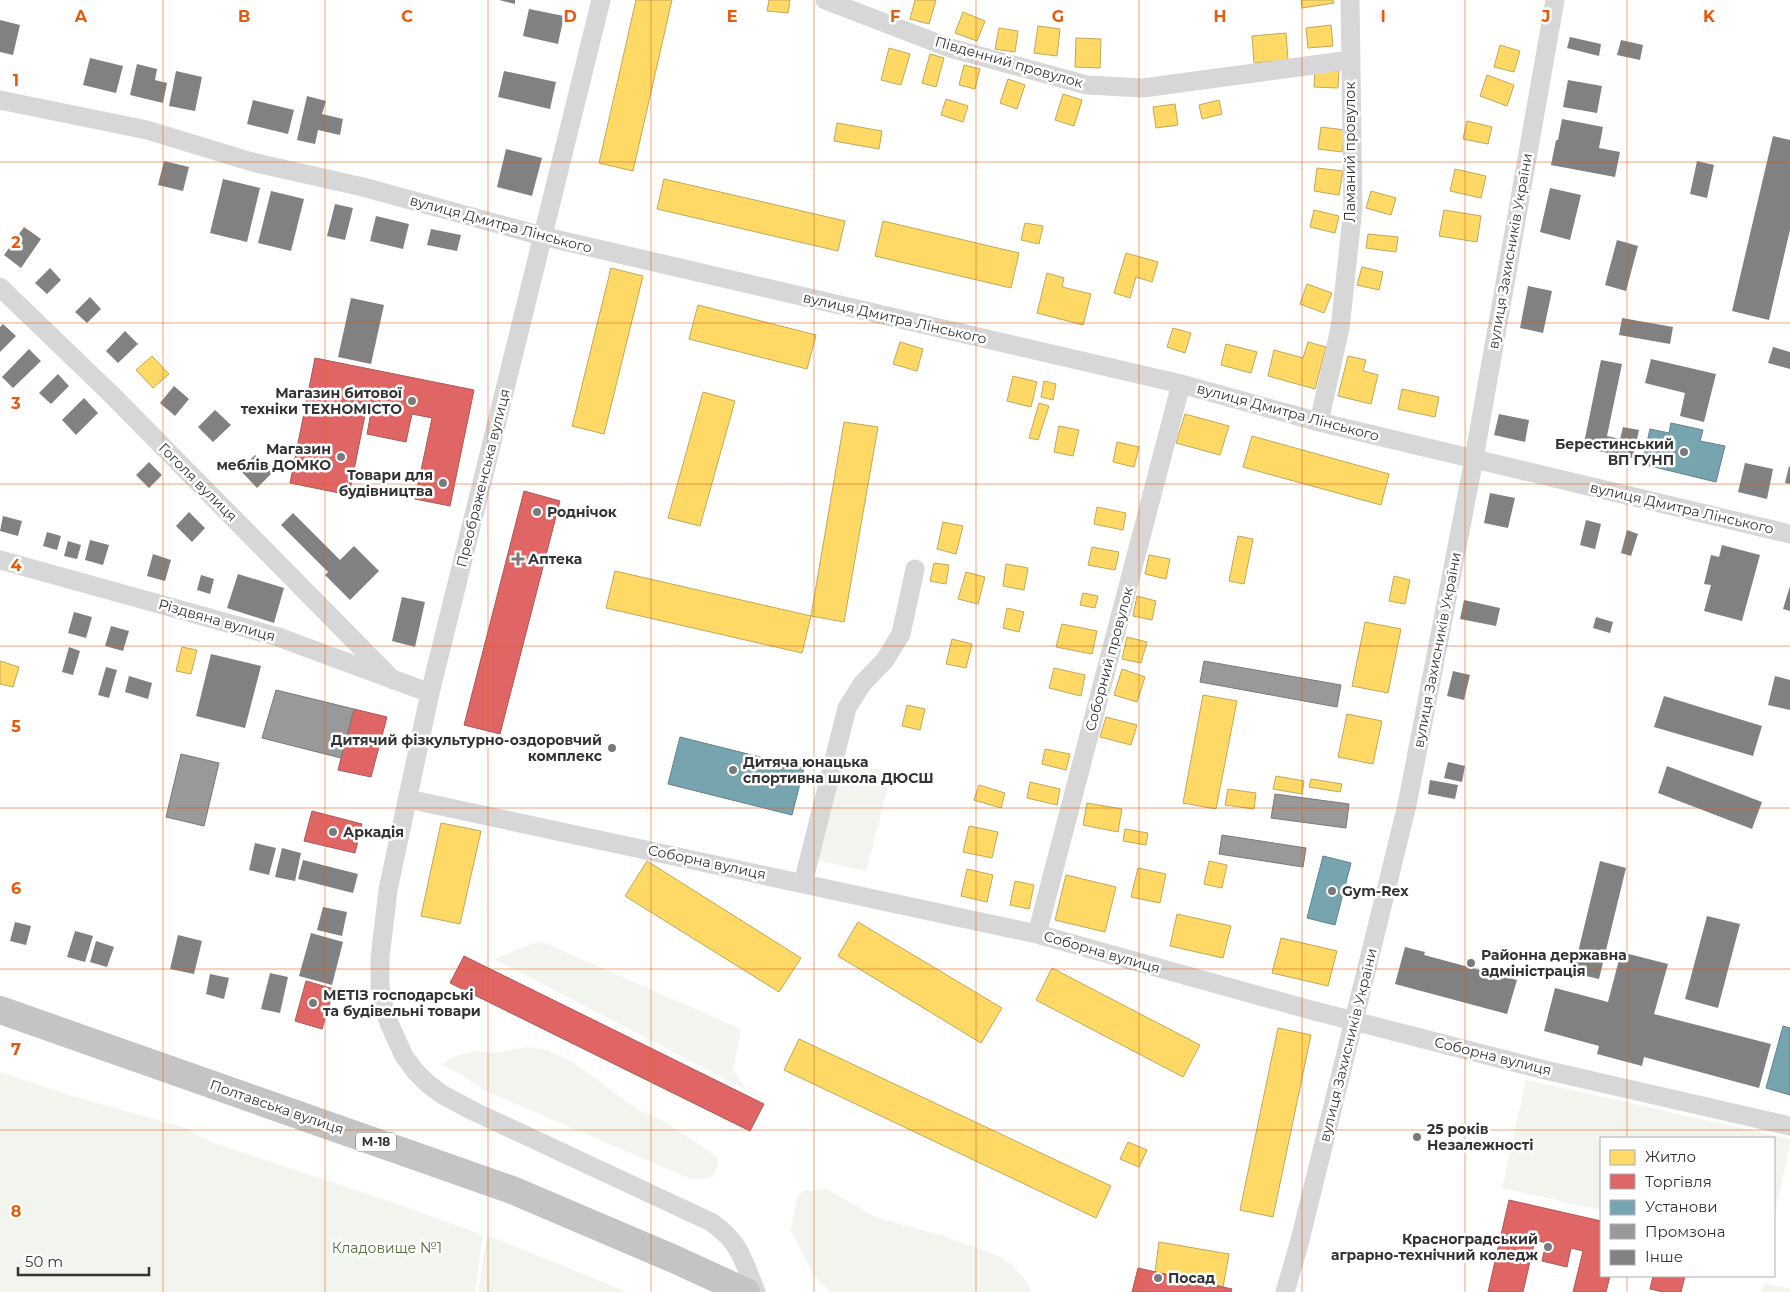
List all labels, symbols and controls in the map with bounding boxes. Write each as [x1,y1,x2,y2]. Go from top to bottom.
text: A [74,7,88,26]
text: B [238,7,250,26]
text: C [401,7,413,26]
text: D [563,7,577,26]
text: E [727,7,737,26]
text: F [890,7,900,26]
text: G [1052,7,1064,26]
text: H [1214,7,1226,26]
text: I [1380,7,1386,26]
text: J [1541,7,1550,26]
text: K [1703,7,1716,26]
street label: Південний провулок [933,32,1085,92]
text: 1 [13,71,19,90]
street label: Ламаний провулок [1341,82,1359,222]
street label: вулиця Захисників України [1484,152,1536,350]
street label: вулиця Дмитра Лінського [408,191,594,257]
text: 2 [11,233,21,252]
street label: вулиця Дмитра Лінського [801,288,989,348]
street label: вулиця Дмитра Лінського [1195,379,1381,445]
place label: Магазин битової техніки ТЕХНОМІСТО [241,384,403,418]
street label: Преображенська вулиця [452,387,514,569]
text: 3 [10,394,21,413]
marker: Магазин битової техніки ТЕХНОМІСТО [406,395,418,407]
place label: Берестинський ВП ГУНП [1555,435,1674,469]
street label: Гоголя вулиця [155,439,241,525]
place label: Магазин меблів ДОМКО [216,440,331,474]
marker: Берестинський ВП ГУНП [1678,446,1690,458]
marker: Магазин меблів ДОМКО [335,451,347,463]
place label: Товари для будівництва [339,466,433,500]
marker: Товари для будівництва [437,477,449,489]
street label: вулиця Дмитра Лінського [1588,478,1776,538]
place label: Роднічок [547,503,617,521]
marker: Роднічок [531,506,543,518]
place label: Аптека [528,550,582,568]
street label: вулиця Захисників України [1409,551,1465,749]
marker: Аптека [512,553,524,565]
text: 4 [10,556,22,575]
street label: Соборний провулок [1081,585,1137,733]
street label: Різдвяна вулиця [156,595,278,645]
text: 5 [11,717,21,736]
place label: Дитячий фізкультурно-оздоровчий комплекс [331,731,603,765]
marker: Дитячий фізкультурно-оздоровчий комплекс [606,742,618,754]
place label: Дитяча юнацька спортивна школа ДЮСШ [743,753,934,787]
marker: Дитяча юнацька спортивна школа ДЮСШ [727,764,739,776]
place label: Аркадія [343,823,404,841]
marker: Аркадія [327,826,339,838]
street label: Соборна вулиця [646,841,768,883]
text: 6 [11,879,21,898]
place label: Gym-Rex [1342,882,1409,900]
marker: Gym-Rex [1326,885,1338,897]
street label: Соборна вулиця [1042,927,1162,977]
street label: вулиця Захисників України [1315,946,1381,1144]
place label: Районна державна адміністрація [1481,946,1627,980]
marker: Районна державна адміністрація [1465,957,1477,969]
place label: МЕТІЗ господарські та будівельні товари [323,986,481,1020]
marker: МЕТІЗ господарські та будівельні товари [307,997,319,1009]
street label: Соборна вулиця [1433,1033,1553,1079]
text: 7 [11,1040,21,1059]
street label: Полтавська вулиця [208,1076,346,1138]
place label: 25 років Незалежності [1427,1120,1534,1154]
marker: 25 років Незалежності [1411,1131,1423,1143]
road number: М-18 [356,1132,396,1152]
legend [1600,1137,1775,1277]
text: Житло [1645,1147,1696,1166]
text: Торгівля [1645,1172,1712,1191]
text: Установи [1645,1197,1718,1216]
text: 8 [11,1202,21,1221]
text: Промзона [1645,1222,1725,1241]
place label: Красноградський аграрно-технічний коледж [1331,1230,1538,1264]
park label: Кладовище №1 [332,1239,442,1257]
marker: Красноградський аграрно-технічний коледж [1542,1241,1554,1253]
scale bar [18,1244,149,1276]
text: Інше [1645,1247,1683,1266]
text: 50 m [25,1252,63,1271]
place label: Посад [1168,1269,1215,1287]
marker: Посад [1152,1272,1164,1284]

